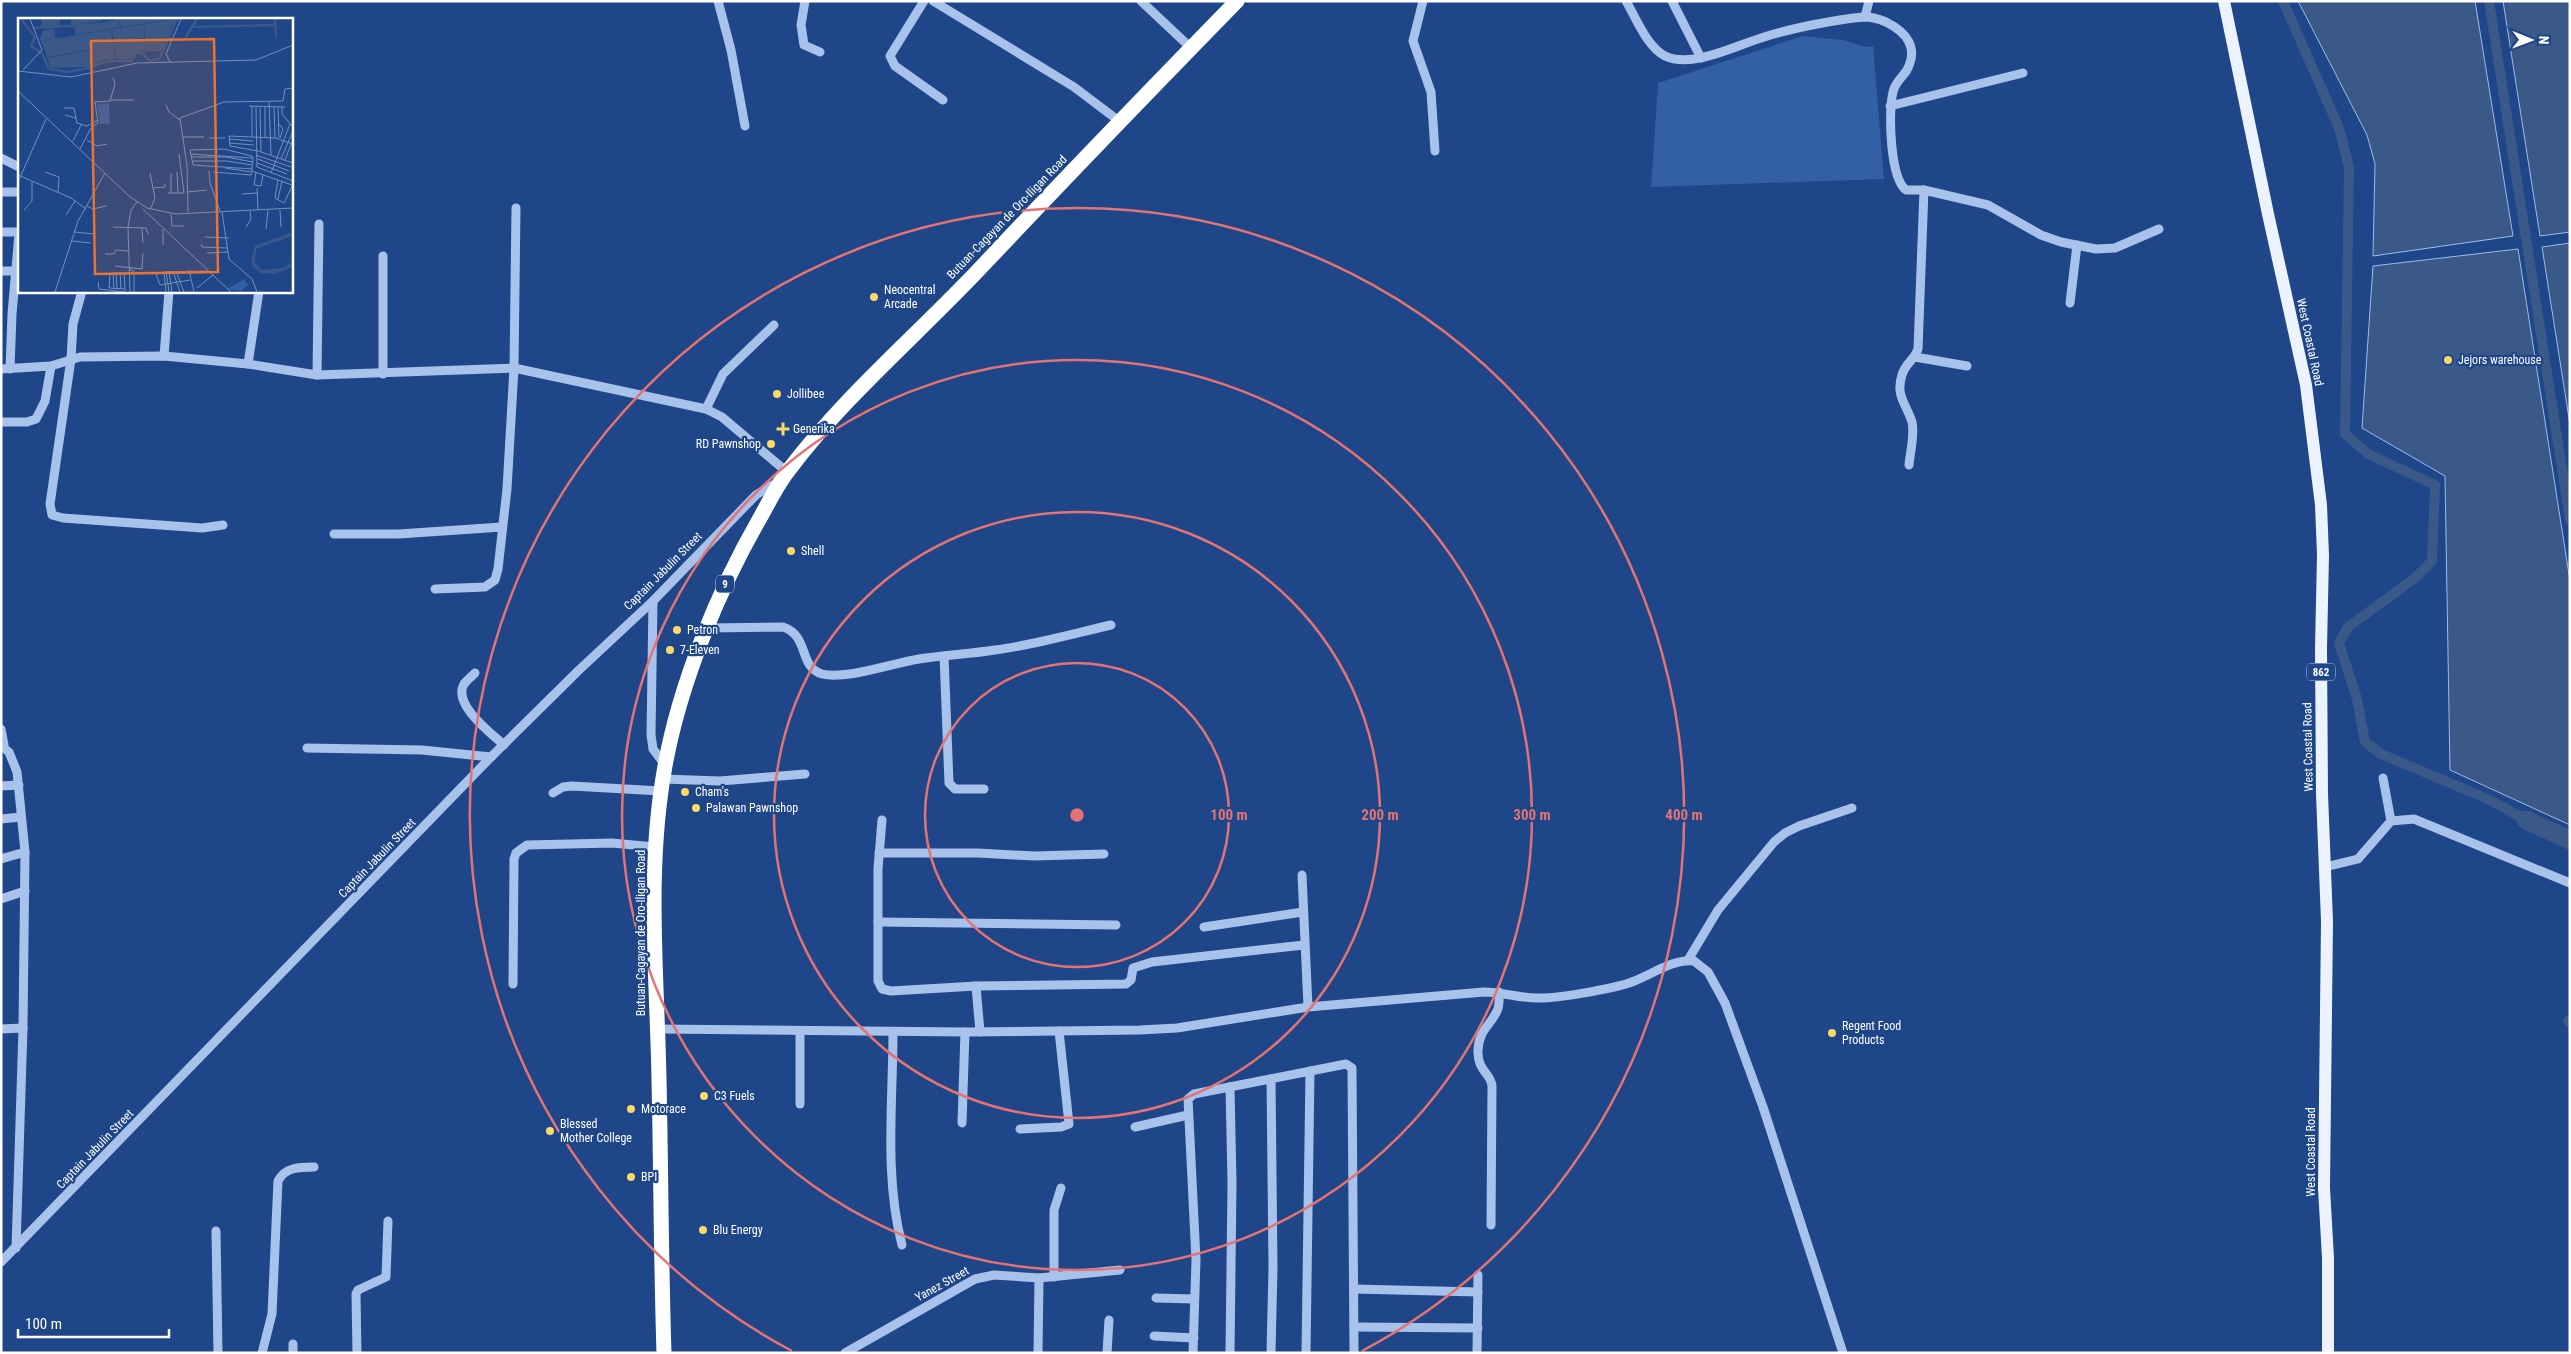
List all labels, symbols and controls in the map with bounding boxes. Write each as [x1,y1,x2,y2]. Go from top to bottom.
north arrow [2506,15,2556,65]
inset map [18,18,292,292]
text: N [2536,36,2552,45]
street label: Butuan-Cagayan de Oro-Iligan Road [944,152,1070,282]
place label: Neocentral Arcade [884,283,936,311]
marker: Neocentral Arcade [868,291,880,303]
street label: West Coastal Road [2294,297,2326,387]
place label: Jejors warehouse [2458,353,2542,367]
marker: Jejors warehouse [2442,354,2454,366]
place label: Jollibee [787,387,825,401]
marker: Jollibee [771,388,783,400]
place label: Generika [793,422,835,436]
marker: Generika [777,423,789,435]
place label: RD Pawnshop [696,437,761,451]
marker: RD Pawnshop [765,438,777,450]
street label: Captain Jabulin Street [621,529,705,613]
place label: Shell [801,544,824,558]
marker: Shell [785,545,797,557]
road number: 9 [716,576,734,592]
place label: Petron [687,623,718,637]
marker: Petron [671,624,683,636]
place label: 7-Eleven [680,643,720,657]
marker: 7-Eleven [664,644,676,656]
road number: 862 [2307,664,2335,680]
street label: West Coastal Road [2300,702,2316,792]
place label: Cham's [695,785,729,799]
marker: Cham's [679,786,691,798]
place label: Palawan Pawnshop [706,801,798,815]
marker: Palawan Pawnshop [690,802,702,814]
centre of rings [1068,806,1086,824]
text: 100 m [1210,806,1248,824]
text: 200 m [1361,806,1399,824]
text: 300 m [1513,806,1551,824]
text: 400 m [1665,806,1703,824]
street label: Captain Jabulin Street [336,815,419,900]
street label: Butuan-Cagayan de Oro-Iligan Road [634,850,648,1016]
place label: Regent Food Products [1842,1019,1901,1047]
marker: Regent Food Products [1826,1027,1838,1039]
place label: C3 Fuels [714,1089,755,1103]
marker: C3 Fuels [698,1090,710,1102]
place label: Motorace [641,1102,686,1116]
marker: Motorace [625,1103,637,1115]
street label: Captain Jabulin Street [54,1106,137,1191]
street label: West Coastal Road [2304,1107,2318,1197]
place label: Blessed Mother College [560,1117,632,1145]
marker: Blessed Mother College [544,1125,556,1137]
place label: BPI [641,1170,657,1184]
marker: BPI [625,1171,637,1183]
place label: Blu Energy [713,1223,763,1237]
marker: Blu Energy [697,1224,709,1236]
street label: Yanez Street [913,1263,972,1304]
scale bar [18,1306,169,1338]
text: 100 m [25,1315,62,1333]

